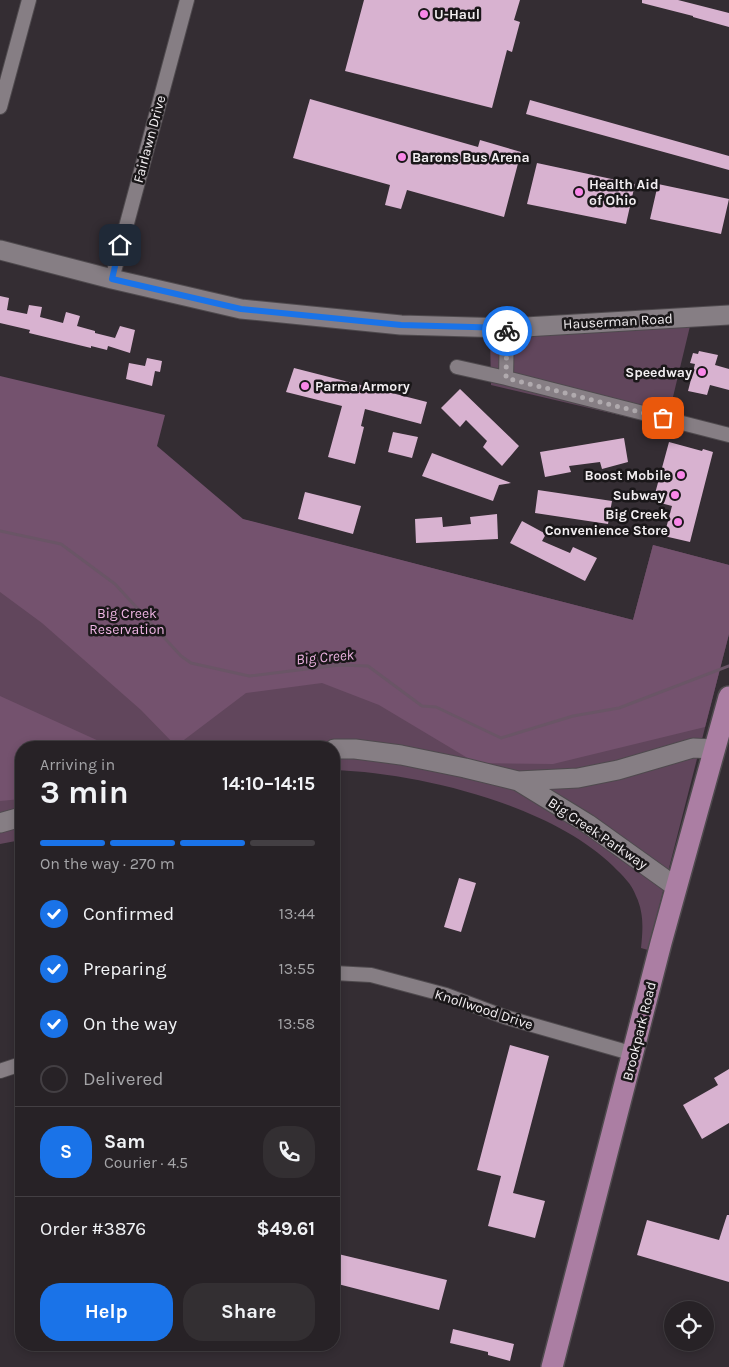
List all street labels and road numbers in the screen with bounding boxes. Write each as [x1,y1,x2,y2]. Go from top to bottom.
street label: Fairlawn Drive [130,93,169,185]
street label: Hauserman Road [563,310,673,333]
street label: Big Creek Parkway [545,794,651,873]
street label: Brookpark Road [619,980,660,1082]
street label: Knollwood Drive [433,986,535,1033]

